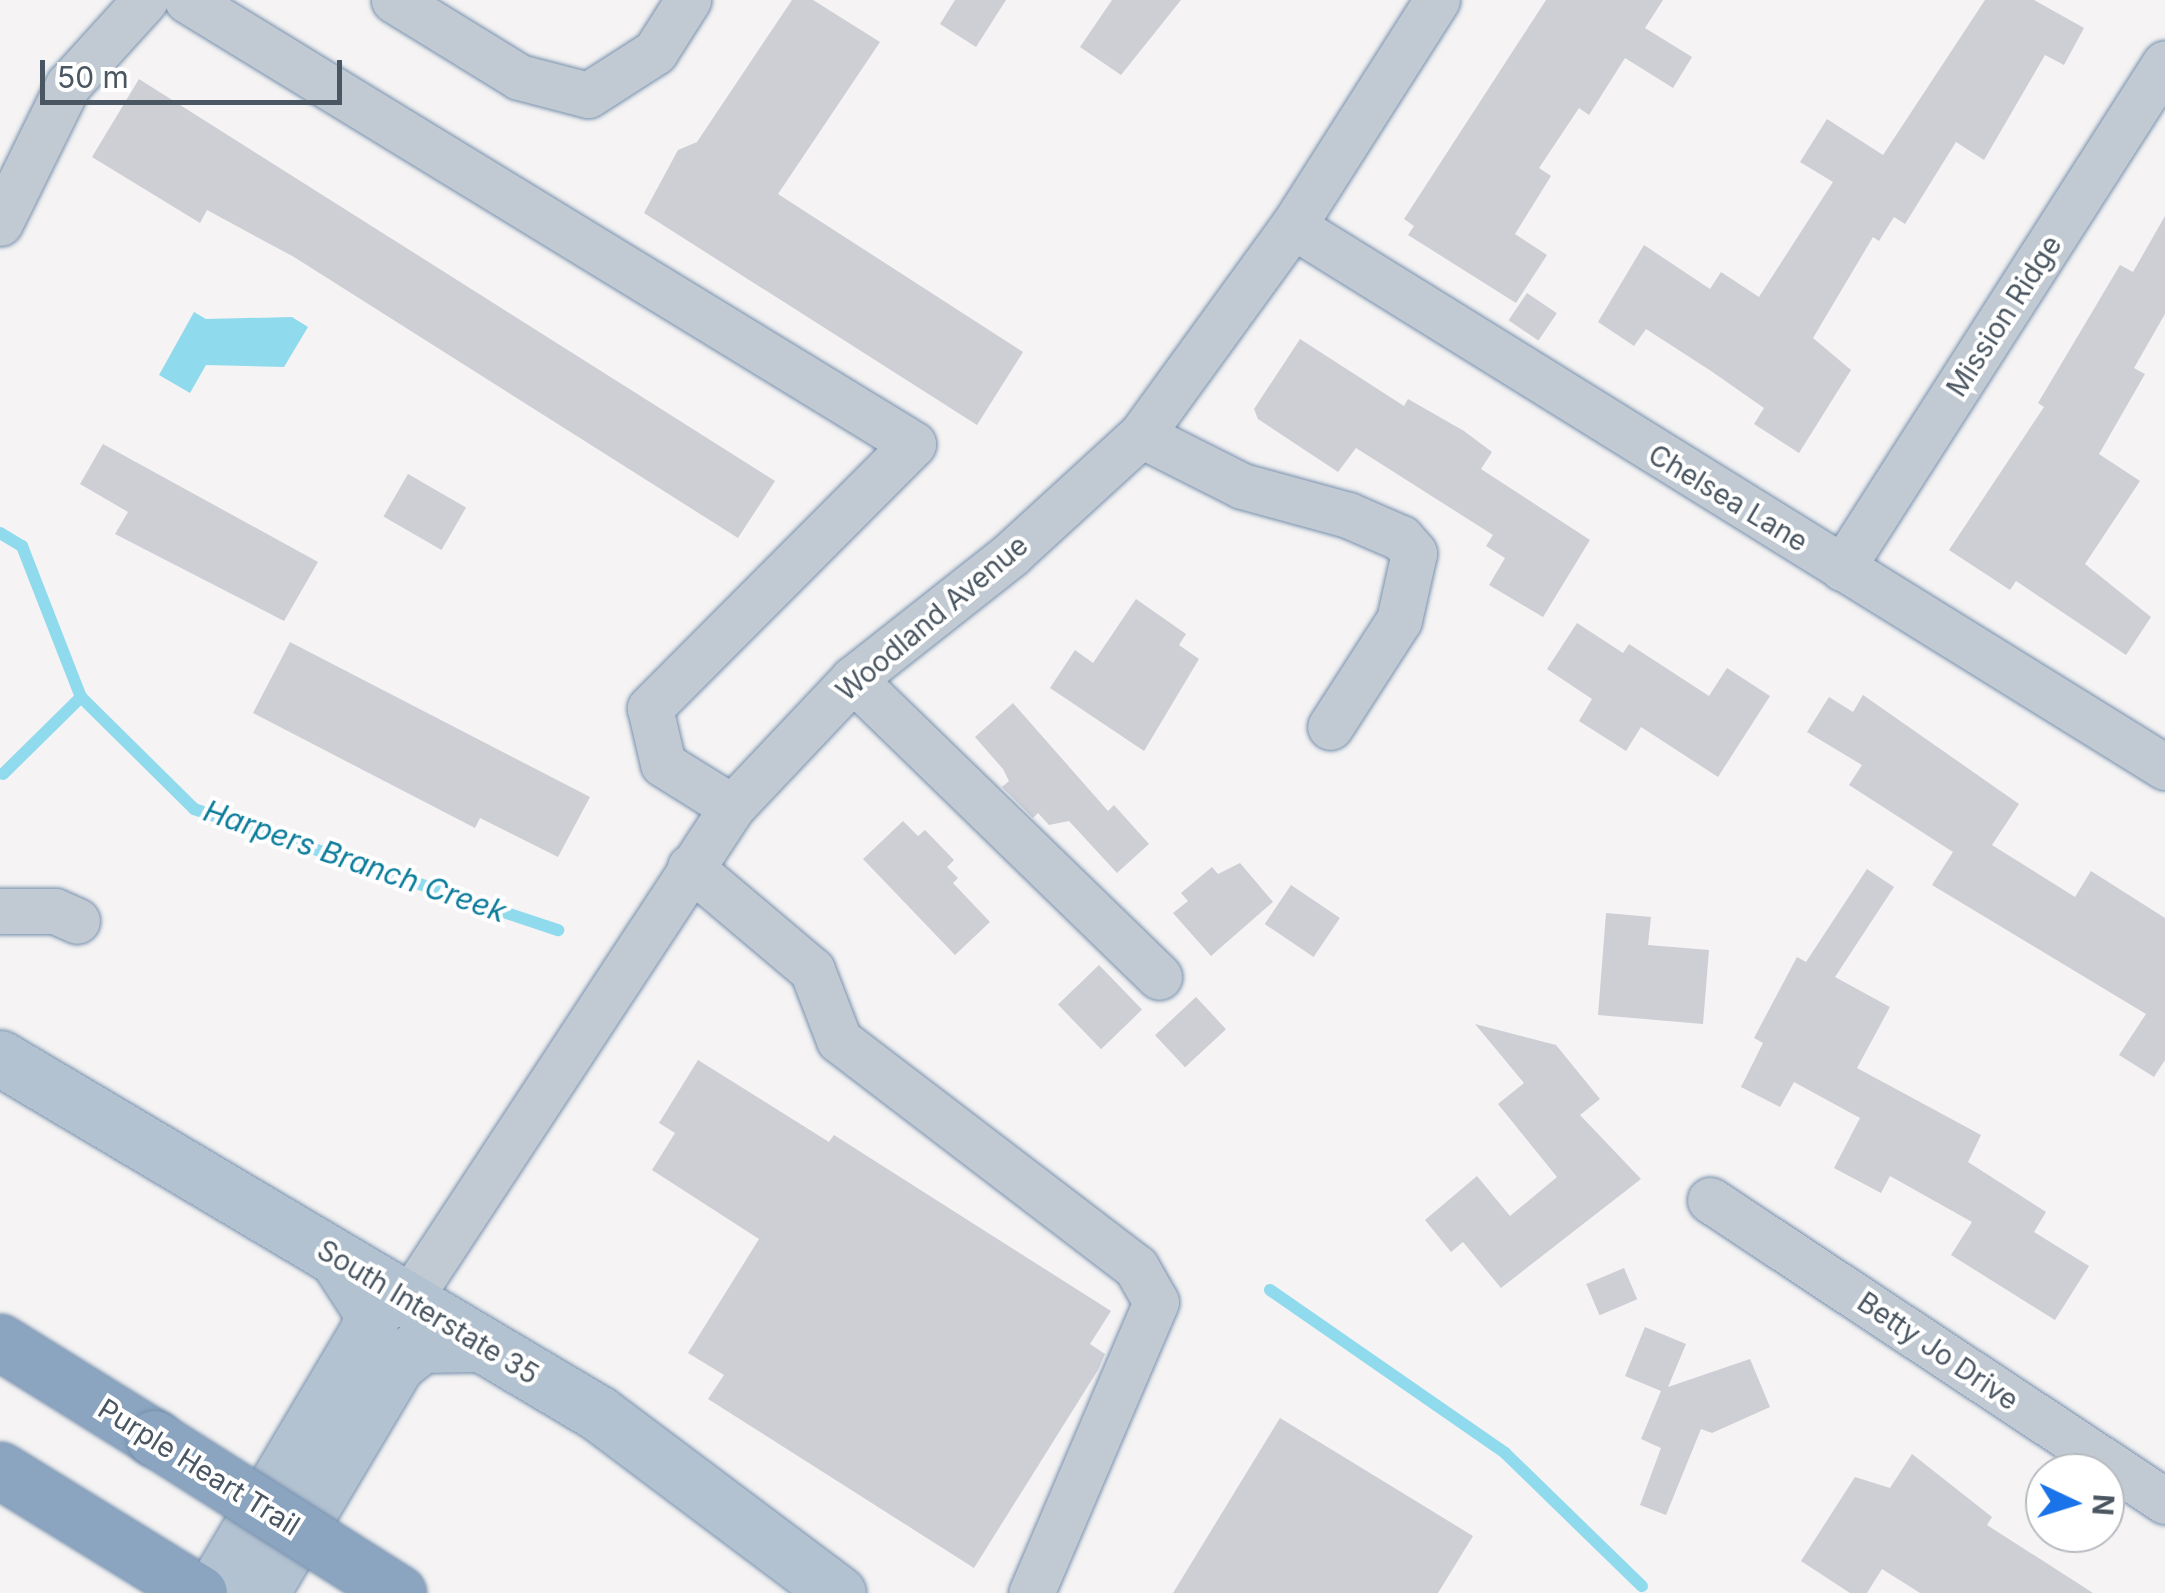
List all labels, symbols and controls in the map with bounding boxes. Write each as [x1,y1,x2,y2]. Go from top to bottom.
scale bar [45,40,348,102]
text: 50 m [57,59,129,95]
street label: Mission Ridge [1940,229,2068,403]
street label: Chelsea Lane [1642,437,1814,559]
street label: Woodland Avenue [830,528,1034,708]
water label: Harpers Branch Creek [199,792,511,930]
street label: South Interstate 35 [311,1233,545,1391]
street label: Betty Jo Drive [1851,1285,2025,1417]
street label: Purple Heart Trail [92,1392,306,1542]
north arrow [2025,1453,2125,1553]
text: N [2085,1493,2121,1517]

